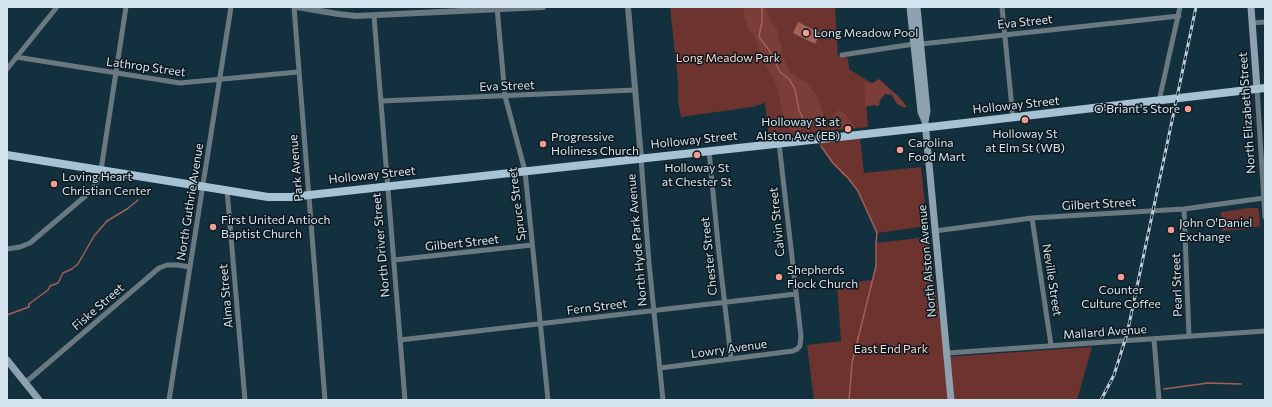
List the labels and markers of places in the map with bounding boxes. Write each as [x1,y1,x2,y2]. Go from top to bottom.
place label: Long Meadow Pool [814,26,918,40]
marker: Long Meadow Pool [801,28,811,38]
place label: O'Briant's Store [1094,102,1180,116]
marker: O'Briant's Store [1183,104,1193,114]
place label: Holloway St at Alston Ave (EB) [756,115,840,143]
marker: Holloway St at Elm St (WB) [1020,115,1030,125]
marker: Holloway St at Alston Ave (EB) [843,124,853,134]
place label: Holloway St at Elm St (WB) [985,127,1065,155]
place label: Progressive Holiness Church [551,130,639,158]
place label: Carolina Food Mart [908,136,966,164]
marker: Progressive Holiness Church [538,139,548,149]
marker: Carolina Food Mart [895,145,905,155]
marker: Holloway St at Chester St [692,150,702,160]
place label: Holloway St at Chester St [662,161,732,189]
place label: Loving Heart Christian Center [62,170,151,198]
marker: Loving Heart Christian Center [49,179,59,189]
place label: First United Antioch Baptist Church [221,213,330,241]
place label: John O'Daniel Exchange [1179,216,1252,244]
marker: First United Antioch Baptist Church [208,222,218,232]
marker: John O'Daniel Exchange [1166,225,1176,235]
place label: Shepherds Flock Church [787,263,858,291]
marker: Shepherds Flock Church [774,272,784,282]
marker: Counter Culture Coffee [1116,272,1126,282]
place label: Counter Culture Coffee [1081,283,1161,311]

